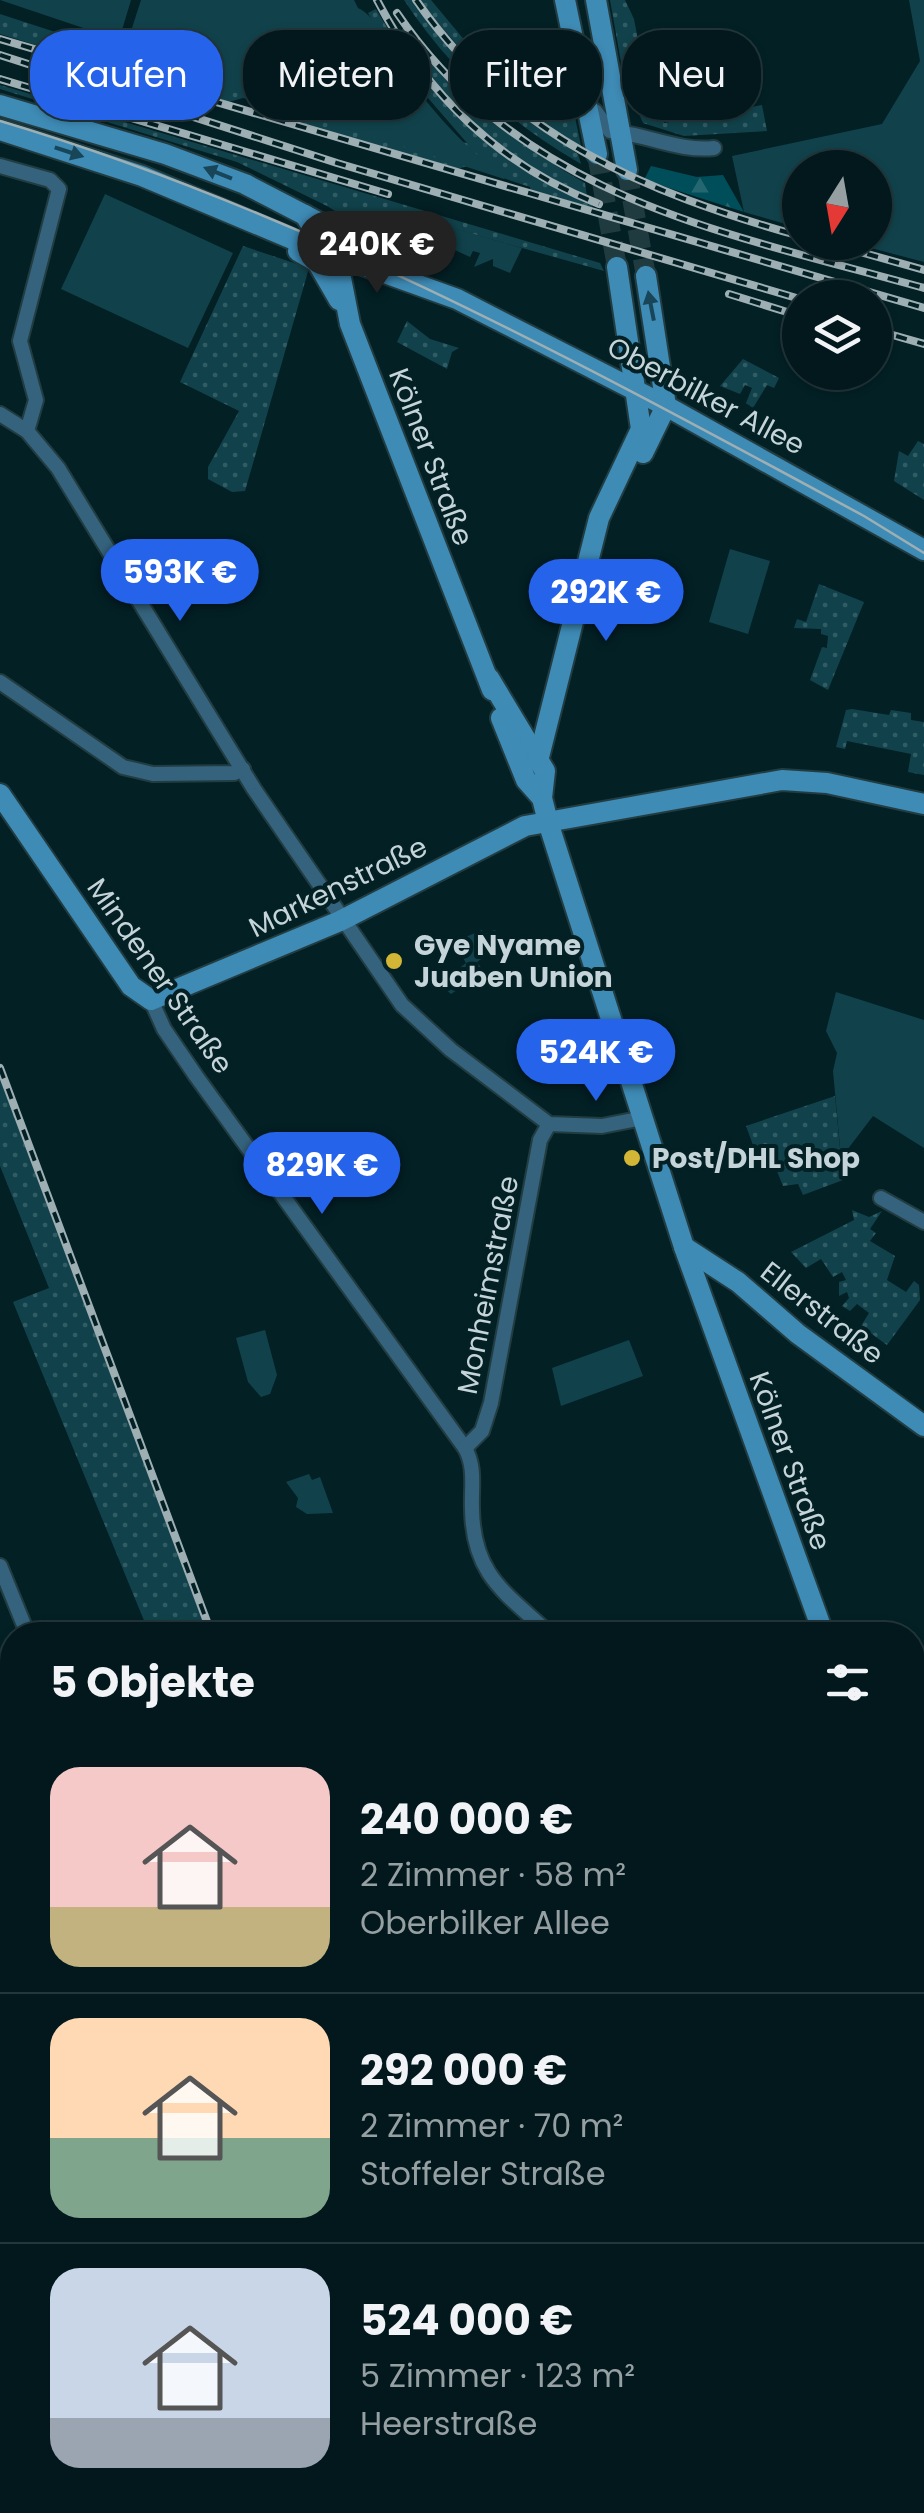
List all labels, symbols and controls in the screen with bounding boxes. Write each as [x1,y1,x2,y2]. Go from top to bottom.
chip: Kaufen [30,30,223,120]
chip: Mieten [243,30,430,120]
chip: Filter [450,30,602,120]
chip: Neu [622,30,761,120]
one-way arrow [55,145,85,160]
north arrow [782,150,892,260]
map controls [782,150,892,390]
one-way arrow [202,164,232,180]
pin: 240K € [296,211,458,296]
text: 240K € [319,221,435,266]
button: layers [782,280,892,390]
one-way arrow [643,291,659,322]
street label: Oberbilker Allee [600,327,812,465]
street label: Kölner Straße [379,363,483,551]
pin: 593K € [99,539,261,624]
text: 593K € [123,549,237,594]
pin: 292K € [525,559,687,644]
text: 292K € [551,569,661,614]
street label: Markenstraße [242,827,434,947]
street label: Mindener Straße [78,870,242,1082]
place label: Gye Nyame Juaben Union [414,926,613,997]
marker: Gye Nyame Juaben Union [383,950,405,972]
pin: 524K € [515,1019,677,1104]
text: 524K € [538,1029,654,1074]
pin: 829K € [241,1132,403,1217]
place label: Post/DHL Shop [652,1139,860,1178]
text: 829K € [265,1142,379,1187]
marker: Post/DHL Shop [621,1147,643,1169]
street label: Monheimstraße [448,1173,528,1397]
street label: Ellerstraße [752,1253,892,1373]
street label: Kölner Straße [740,1366,840,1556]
text: 5 Objekte [50,1653,255,1712]
icon: filters [820,1655,875,1710]
text: 240 000 € [360,1790,573,1849]
icon: home [130,1807,250,1927]
text: 2 Zimmer · 58 m² [360,1852,626,1897]
text: Oberbilker Allee [360,1900,610,1945]
text: 292 000 € [360,2041,567,2100]
icon: home [130,2058,250,2178]
text: 2 Zimmer · 70 m² [360,2103,623,2148]
text: Stoffeler Straße [360,2151,606,2196]
text: 524 000 € [360,2291,573,2350]
icon: home [130,2308,250,2428]
text: 5 Zimmer · 123 m² [360,2353,635,2398]
text: Heerstraße [360,2401,537,2446]

